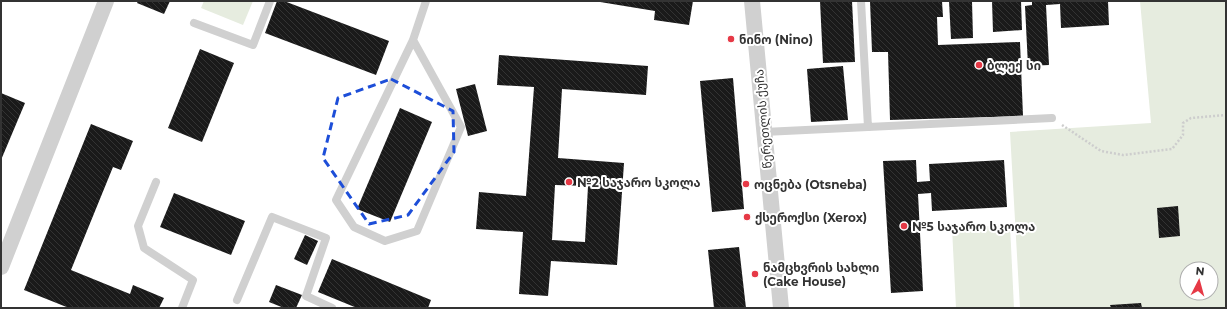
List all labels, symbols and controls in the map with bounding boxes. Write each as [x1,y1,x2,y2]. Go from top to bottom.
place label: ნინო (Nino) [739,32,813,47]
marker: ნინო (Nino) [726,34,736,44]
place label: ბლექ სი [987,58,1041,74]
marker: ბლექ სი [974,60,984,70]
street label: წერეთლის ქუჩა [751,69,776,169]
place label: №2 საჯარო სკოლა [577,175,700,191]
marker: №2 საჯარო სკოლა [564,177,574,187]
place label: ოცნება (Otsneba) [754,177,867,192]
marker: ოცნება (Otsneba) [741,179,751,189]
place label: ქსეროქსი (Xerox) [755,210,867,225]
marker: ქსეროქსი (Xerox) [742,212,752,222]
place label: №5 საჯარო სკოლა [912,219,1035,235]
marker: №5 საჯარო სკოლა [899,221,909,231]
place label: ნამცხვრის სახლი (Cake House) [763,260,879,289]
north arrow [1179,261,1219,301]
text: N [1195,264,1205,278]
marker: ნამცხვრის სახლი (Cake House) [750,269,760,279]

